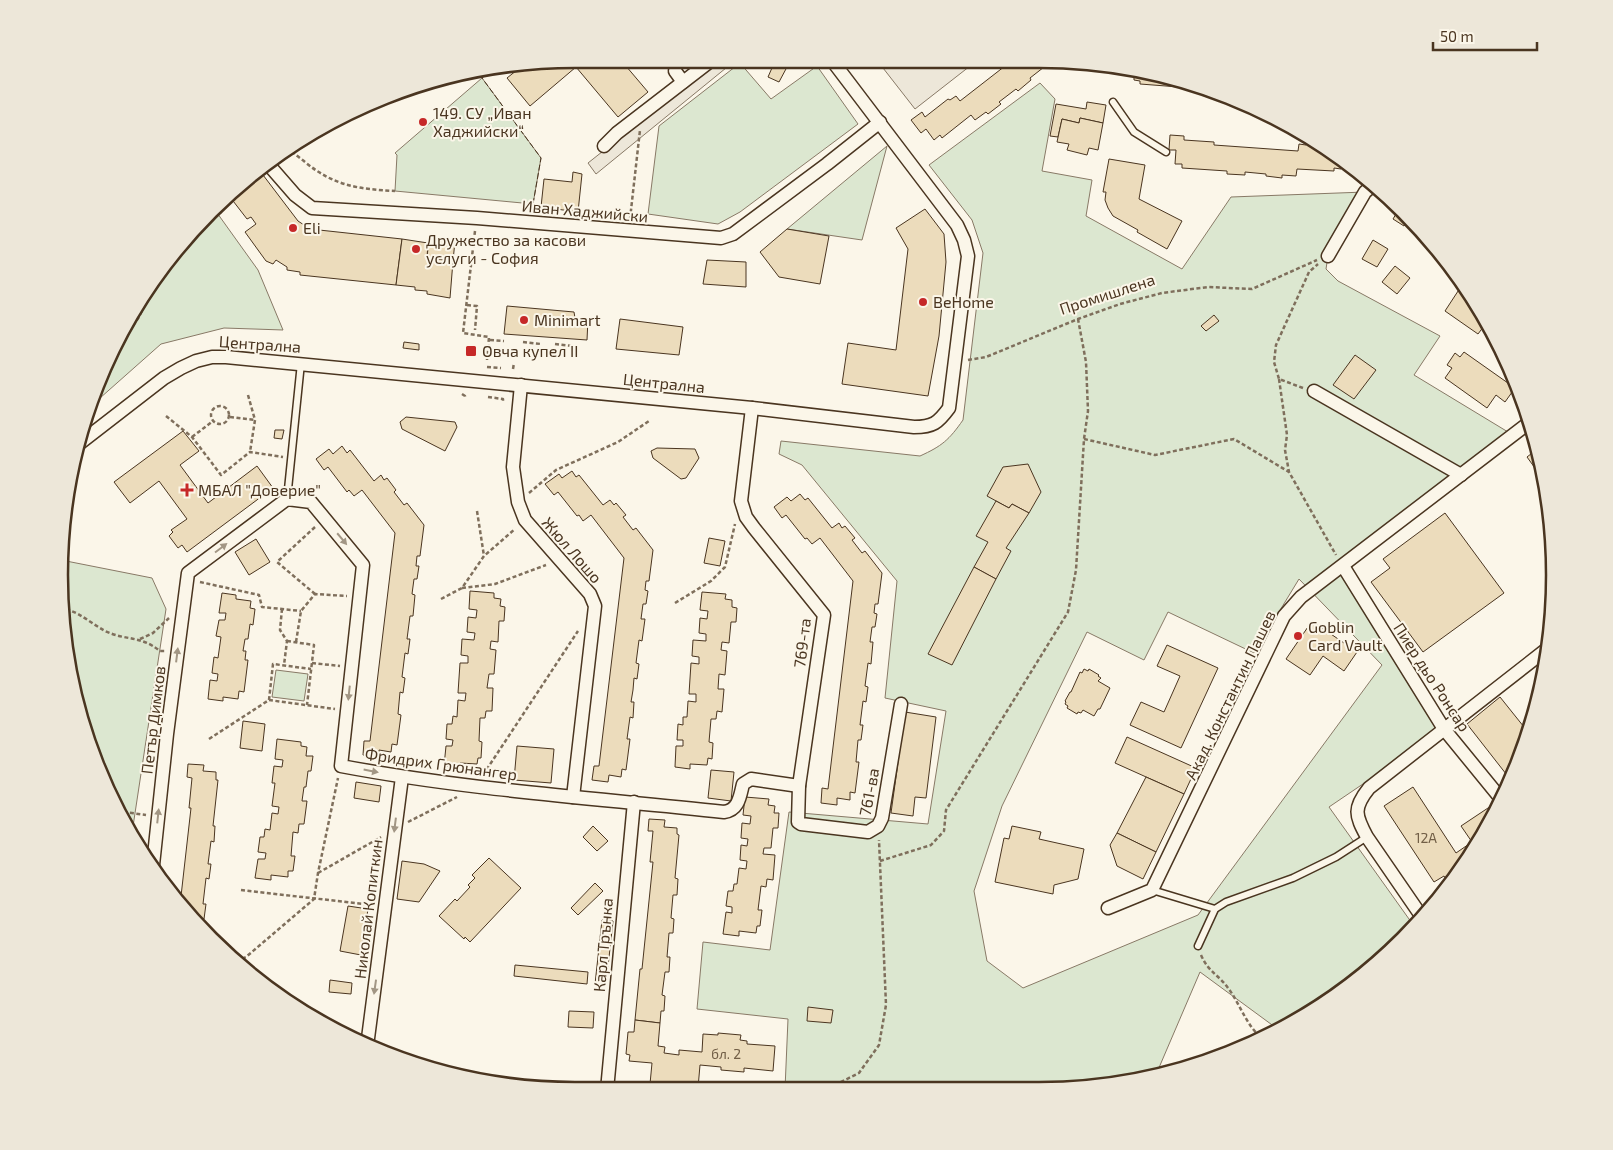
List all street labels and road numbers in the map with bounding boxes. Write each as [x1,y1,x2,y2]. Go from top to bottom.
street label: Иван Хаджийски [521,196,649,225]
street label: Промишлена [1057,269,1157,318]
street label: Централна [218,331,302,356]
street label: Централна [622,369,706,396]
street label: Жюл Лошо [539,513,606,587]
street label: Акад. Константин Пашев [1180,607,1279,782]
street label: 769-та [789,617,814,669]
street label: Пиер дьо Ронсар [1390,619,1475,735]
street label: Петър Димков [136,665,169,775]
street label: Фридрих Грюнангер [364,743,518,784]
street label: 761-ва [855,766,882,818]
street label: Николай Копиткин [349,838,386,980]
street label: Карл Трънка [589,897,616,993]

